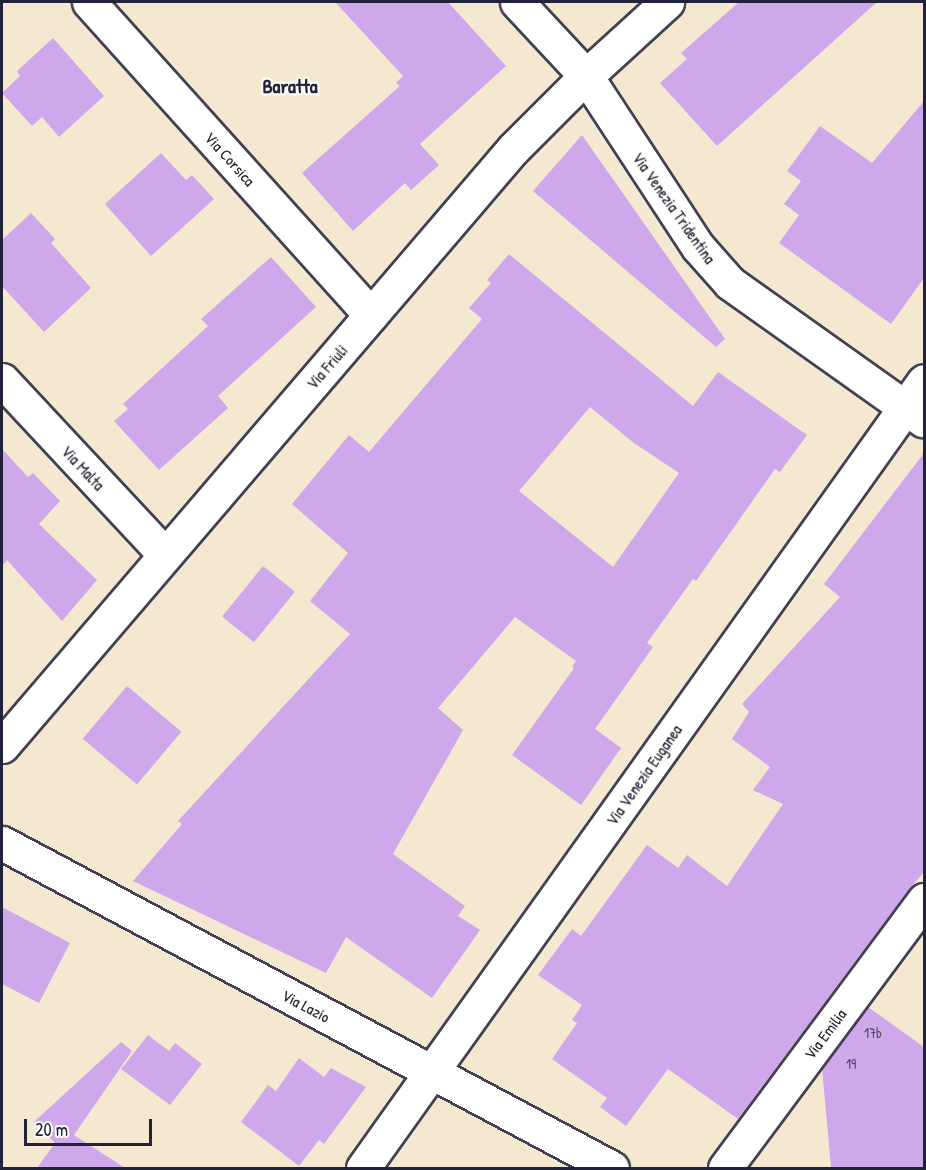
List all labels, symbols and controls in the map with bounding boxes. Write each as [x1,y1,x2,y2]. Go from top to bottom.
district label: Baratta [262,73,318,97]
street label: Via Corsica [201,128,259,190]
street label: Via Venezia Tridentina [628,149,720,267]
street label: Via Friuli [303,341,351,393]
street label: Via Malta [57,442,109,494]
street label: Via Venezia Euganea [602,721,686,829]
street label: Via Lazio [279,985,333,1027]
street label: Via Emilia [800,1005,850,1063]
house number: 17b [864,1025,882,1041]
house number: 19 [846,1056,856,1072]
scale bar [27,1107,154,1145]
text: 20 m [35,1117,68,1142]

